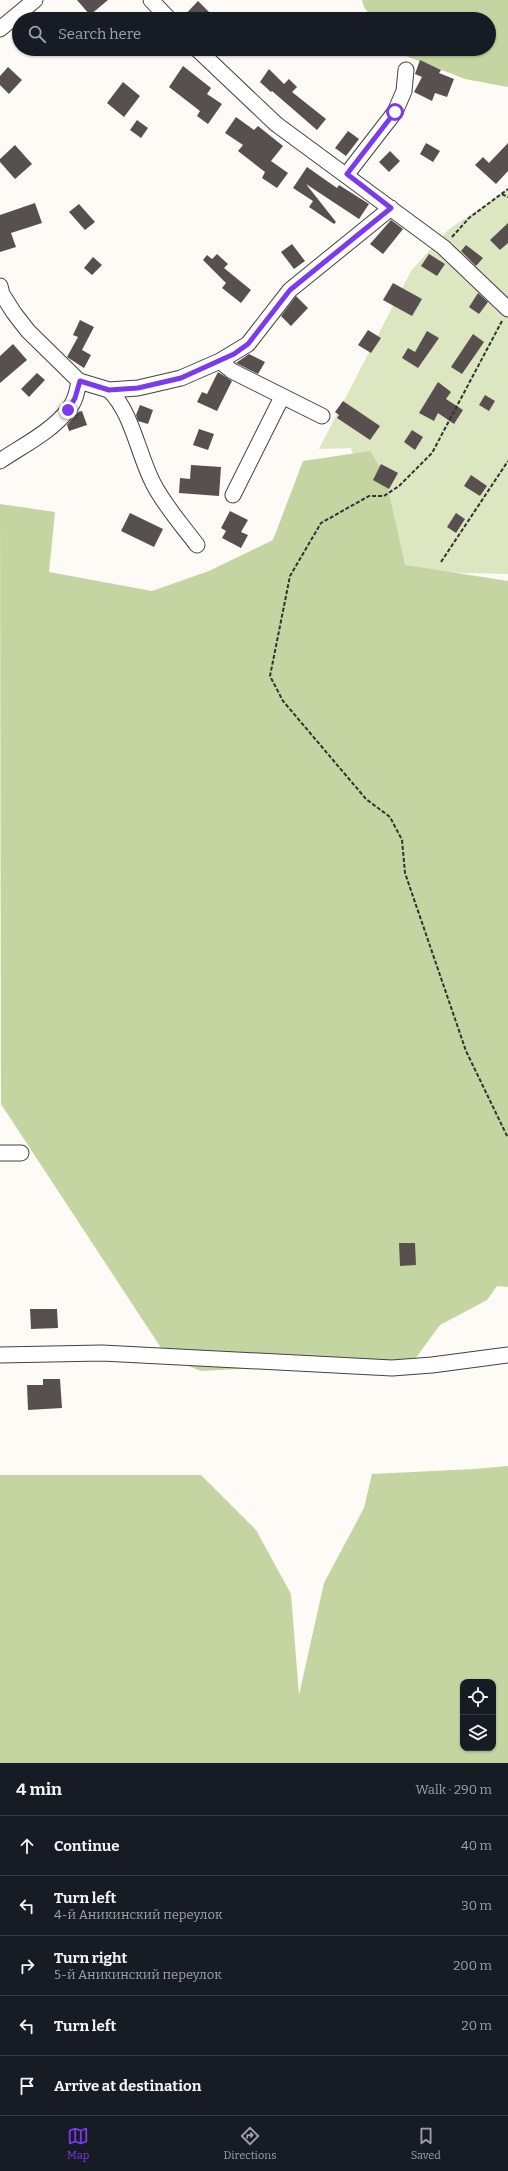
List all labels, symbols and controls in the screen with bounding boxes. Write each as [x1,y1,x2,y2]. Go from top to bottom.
search box [12,12,496,56]
icon: search [26,23,48,45]
text: Search here [58,25,141,43]
route start [386,103,404,121]
route end [59,401,77,419]
map controls [460,1679,496,1751]
button: locate [460,1679,496,1715]
button: layers [460,1715,496,1751]
text: 4 min [16,1779,62,1800]
text: Walk · 290 m [416,1782,492,1797]
icon: ahead [16,1835,38,1857]
text: Continue [54,1837,120,1855]
text: 40 m [461,1838,492,1853]
text: Turn left [54,1889,116,1907]
icon: left [16,1895,38,1917]
text: 30 m [461,1898,492,1913]
text: 4-й Аникинский переулок [54,1907,223,1922]
text: Turn right [54,1949,127,1967]
icon: right [16,1955,38,1977]
text: 200 m [453,1958,492,1973]
text: 5-й Аникинский переулок [54,1967,222,1982]
icon: left [16,2015,38,2037]
text: Turn left [54,2017,116,2035]
text: 20 m [462,2018,492,2033]
icon: arrive [16,2075,38,2097]
text: Arrive at destination [54,2077,201,2095]
tab: Map [67,2125,89,2162]
tab: Directions [224,2125,276,2162]
tab: Saved [411,2125,441,2162]

